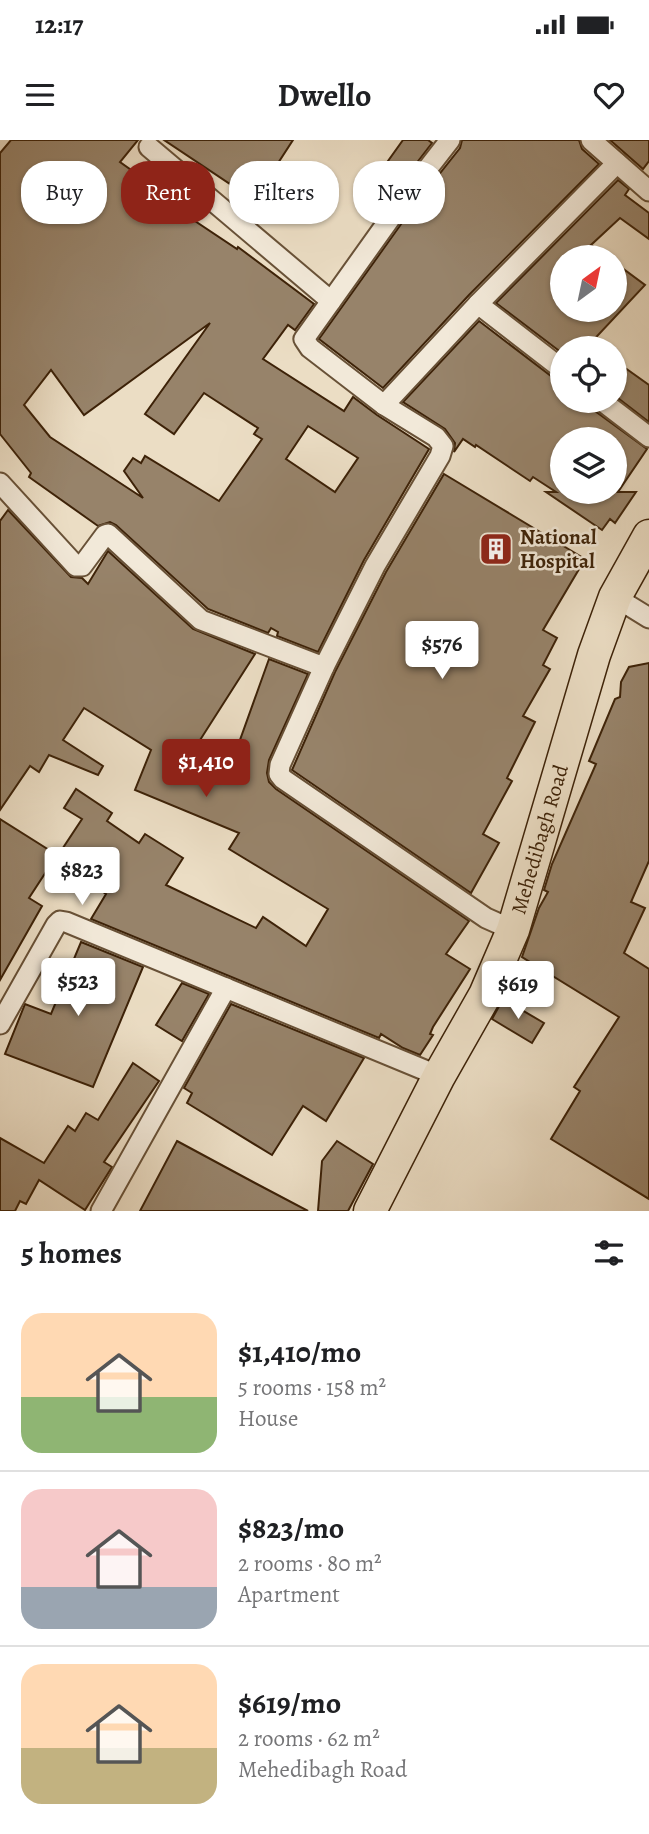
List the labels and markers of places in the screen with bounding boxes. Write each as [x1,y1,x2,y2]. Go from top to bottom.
place label: National Hospital [520,523,597,575]
building icon: National Hospital [477,530,515,568]
pin: $576 [401,622,483,681]
pin: $1,410 [149,740,263,799]
pin: $823 [41,848,123,907]
pin: $523 [37,958,119,1018]
pin: $619 [477,962,559,1021]

